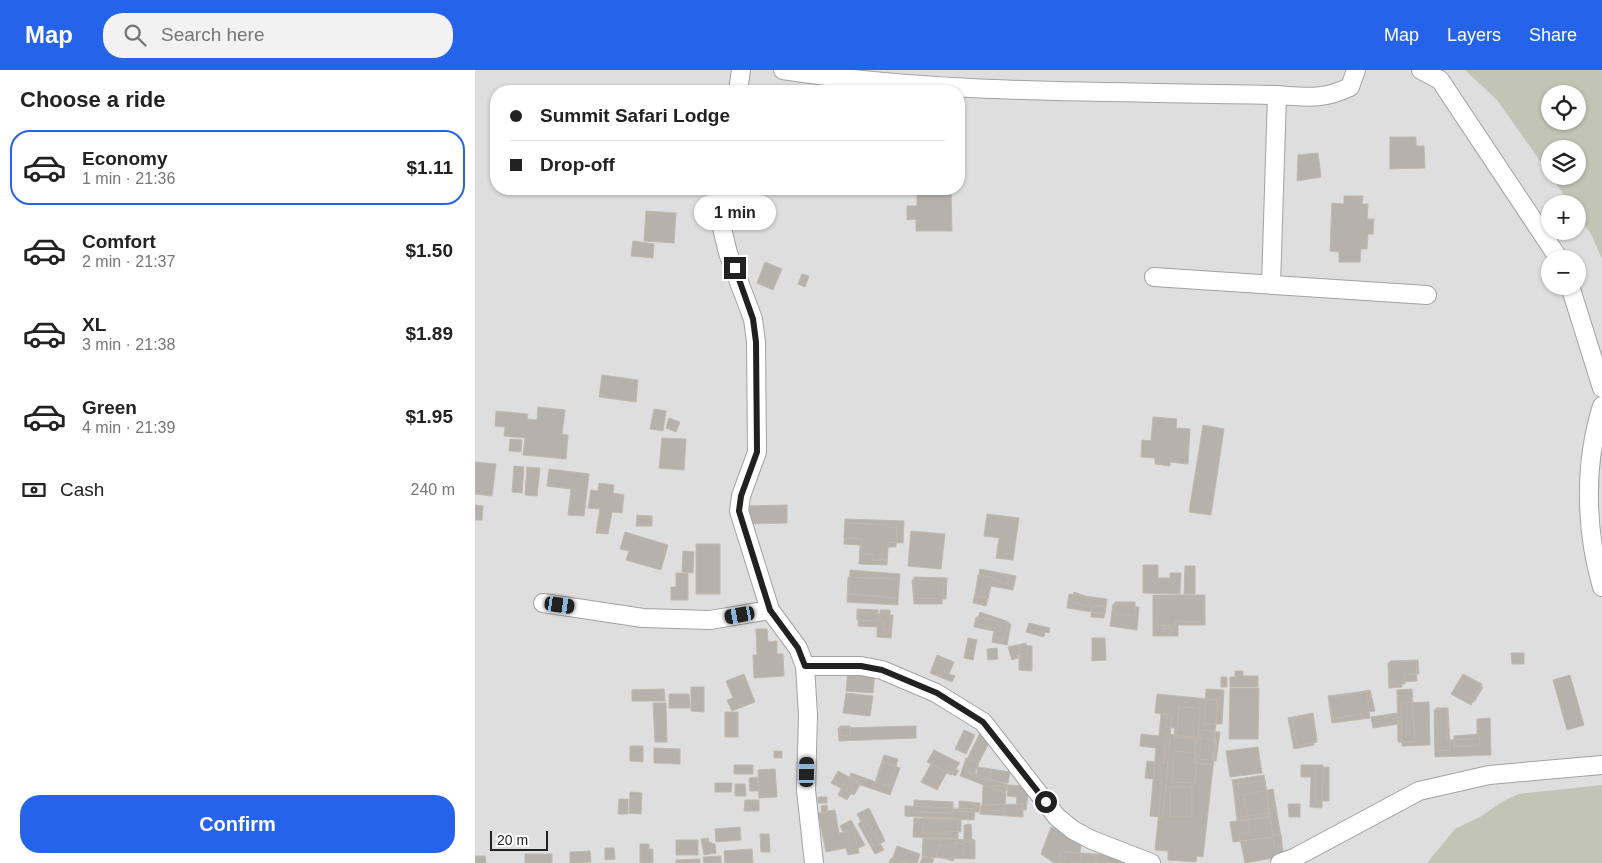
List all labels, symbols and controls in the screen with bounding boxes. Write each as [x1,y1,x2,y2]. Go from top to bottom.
search box [103,13,453,58]
text: Map [25,21,73,48]
icon: search [121,21,149,49]
text: Search here [161,24,265,45]
text: Map [1384,25,1419,45]
text: Layers [1447,25,1501,45]
text: Share [1529,25,1577,45]
map controls [1541,85,1586,295]
button: locate [1541,85,1586,130]
text: Choose a ride [20,87,165,112]
text: Summit Safari Lodge [540,105,730,126]
button: layers [1541,140,1586,185]
icon: car [22,145,67,190]
text: Economy [82,148,168,169]
text: Drop-off [540,154,615,175]
text: $1.11 [407,157,453,178]
text: 1 min · 21:36 [82,170,175,187]
button: + [1541,195,1586,240]
callout: 1 min [694,196,776,230]
text: 1 min [714,204,756,221]
icon: car [22,228,67,273]
text: Comfort [82,231,156,252]
text: $1.50 [405,240,453,261]
button: − [1541,250,1586,295]
text: 2 min · 21:37 [82,253,175,270]
route end [724,257,746,279]
icon: car [22,311,67,356]
text: XL [82,314,106,335]
text: $1.89 [405,323,453,344]
text: 3 min · 21:38 [82,336,175,353]
icon: car [22,394,67,439]
text: Green [82,397,137,418]
text: $1.95 [405,406,453,427]
text: 4 min · 21:39 [82,419,175,436]
icon: cash [20,476,48,504]
text: Cash [60,479,104,500]
text: 240 m [411,481,455,498]
car [544,595,575,615]
car [723,605,756,625]
car [799,757,814,787]
route start [1035,791,1057,813]
button: Confirm [20,795,455,853]
scale bar [490,828,547,851]
text: 20 m [497,832,528,848]

